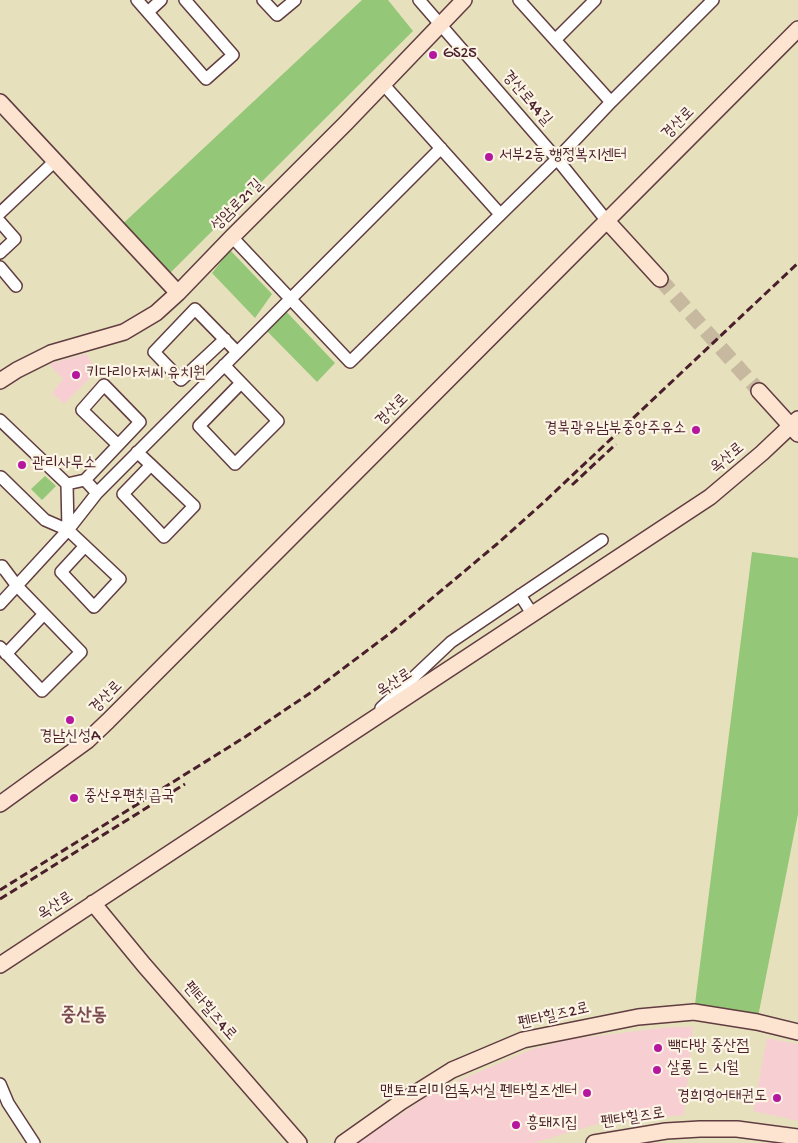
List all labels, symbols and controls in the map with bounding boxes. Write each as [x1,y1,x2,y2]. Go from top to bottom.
place label: GS25 [443,45,477,65]
marker: GS25 [427,49,439,61]
street label: 경산로44길 [497,68,555,130]
street label: 경산로 [659,104,699,144]
place label: 서부2동 행정복지센터 [499,147,627,167]
marker: 서부2동 행정복지센터 [483,151,495,163]
street label: 성암로21길 [208,176,268,236]
place label: 키다리아저씨 유치원 [86,365,206,385]
marker: 키다리아저씨 유치원 [70,369,82,381]
street label: 경산로 [373,391,413,431]
place label: 경북광유남부중앙주유소 [544,420,686,440]
marker: 경북광유남부중앙주유소 [690,424,702,436]
street label: 옥산로 [707,439,749,479]
place label: 관리사무소 [32,455,96,475]
marker: 관리사무소 [16,459,28,471]
street label: 옥산로 [374,665,416,703]
street label: 경산로 [87,678,127,718]
marker: 경남신성A [64,714,76,726]
place label: 경남신성A [40,728,100,748]
place label: 중산우편취급국 [84,788,174,808]
marker: 중산우편취급국 [68,792,80,804]
street label: 옥산로 [35,888,77,926]
street label: 펜타힐즈4로 [178,979,240,1045]
street label: 펜타힐즈2로 [517,1000,591,1034]
district label: 중산동 [61,1006,107,1028]
place label: 빽다방 중산점 [668,1038,749,1058]
marker: 빽다방 중산점 [652,1042,664,1054]
place label: 살롱 드 시월 [667,1060,739,1080]
marker: 살롱 드 시월 [651,1064,663,1076]
place label: 맨토프리미엄독서실 펜타힐즈센터 [380,1083,577,1103]
marker: 맨토프리미엄독서실 펜타힐즈센터 [581,1087,593,1099]
place label: 경희영어태권도 [677,1088,767,1108]
marker: 경희영어태권도 [771,1092,783,1104]
street label: 펜타힐즈로 [600,1104,666,1134]
place label: 흥돼지집 [526,1115,578,1135]
marker: 흥돼지집 [510,1119,522,1131]

